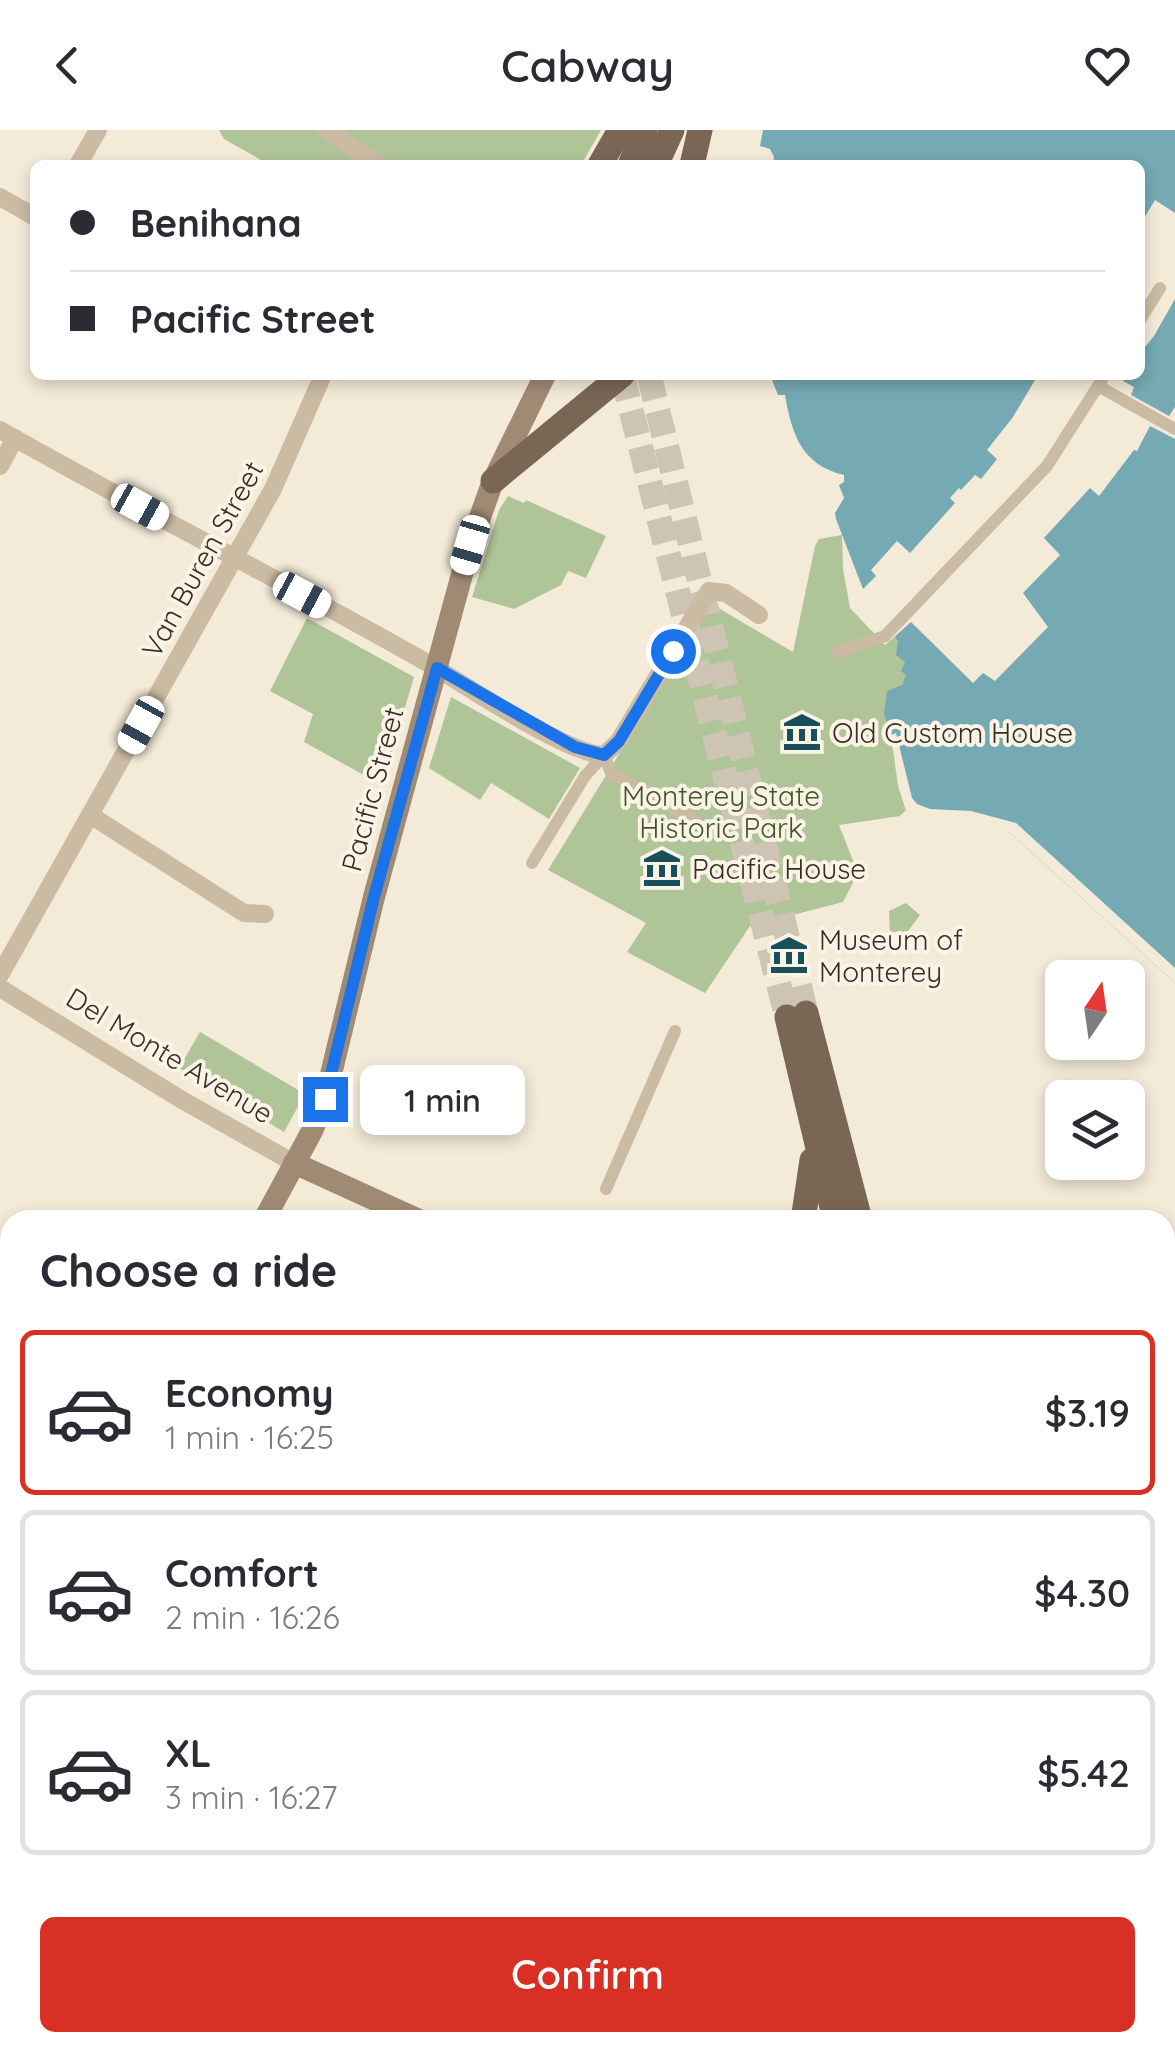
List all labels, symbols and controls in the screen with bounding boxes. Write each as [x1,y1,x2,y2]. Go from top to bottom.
text: Cabway [501,37,674,93]
icon: back [40,38,95,93]
icon: heart [1080,38,1135,93]
text: Benihana [130,199,302,247]
text: Pacific Street [130,295,376,343]
street label: Van Buren Street [133,454,271,664]
car [106,479,174,535]
car [447,512,493,578]
car [268,568,336,622]
route start [651,629,696,674]
car [113,691,169,759]
street label: Pacific Street [333,703,411,875]
museum icon: Old Custom House [781,711,823,753]
place label: Old Custom House [832,715,1073,750]
park label: Monterey State Historic Park [622,778,820,845]
museum icon: Pacific House [641,847,683,889]
place label: Pacific House [692,851,866,886]
place label: Museum of Monterey [819,922,963,989]
museum icon: Museum of Monterey [768,934,810,976]
north arrow [1045,960,1145,1060]
map controls [1045,960,1145,1180]
street label: Del Monte Avenue [60,979,280,1131]
callout: 1 min [360,1064,525,1134]
route end [303,1077,348,1122]
text: 1 min [404,1080,481,1120]
button: layers [1045,1080,1145,1180]
text: Choose a ride [40,1242,337,1298]
icon: car [45,1368,135,1458]
text: Economy [165,1369,334,1417]
text: $3.19 [1045,1389,1130,1437]
text: 1 min · 16:25 [165,1417,334,1457]
icon: car [45,1548,135,1638]
text: Comfort [165,1549,319,1597]
text: $4.30 [1034,1569,1130,1617]
text: 2 min · 16:26 [165,1597,340,1637]
icon: car [45,1728,135,1818]
text: XL [165,1729,211,1777]
text: $5.42 [1037,1749,1130,1797]
text: 3 min · 16:27 [165,1777,337,1817]
button: Confirm [40,1917,1135,2032]

